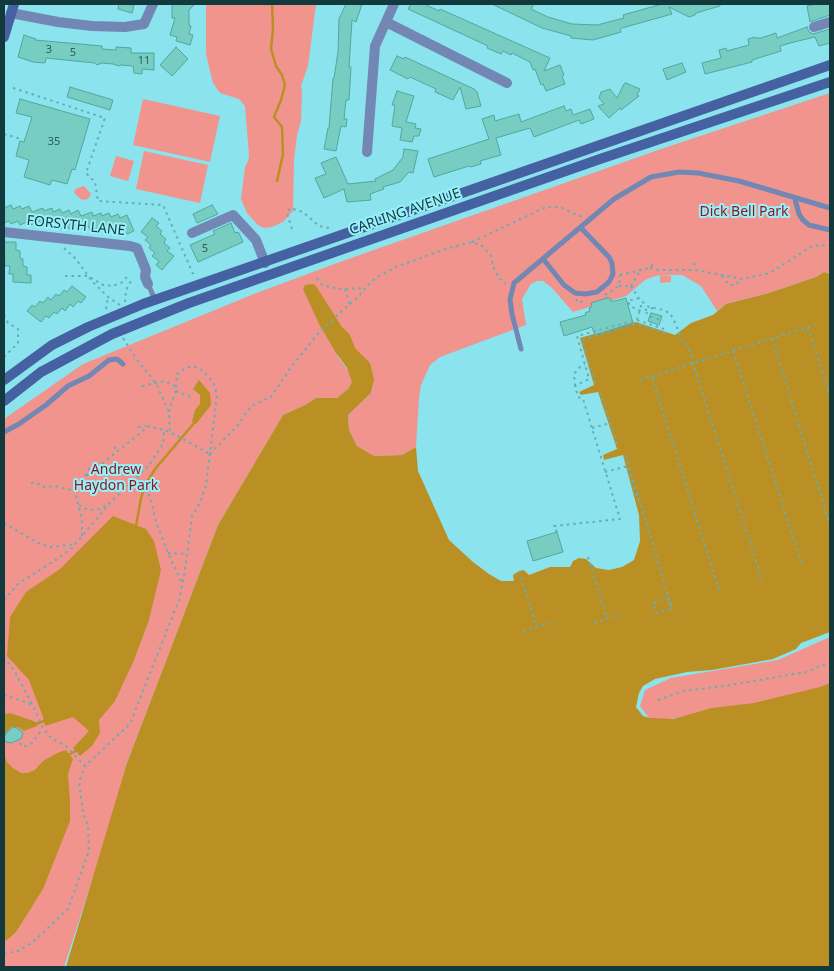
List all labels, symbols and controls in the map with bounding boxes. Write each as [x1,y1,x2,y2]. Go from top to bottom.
house number: 3 [46,43,52,57]
house number: 5 [70,46,76,60]
house number: 11 [138,54,150,68]
house number: 35 [48,135,60,149]
street label: CARLING AVENUE [347,185,463,239]
park label: Dick Bell Park [699,204,789,220]
street label: FORSYTH LANE [26,212,126,240]
house number: 5 [202,242,208,256]
park label: Andrew Haydon Park [74,462,158,494]

